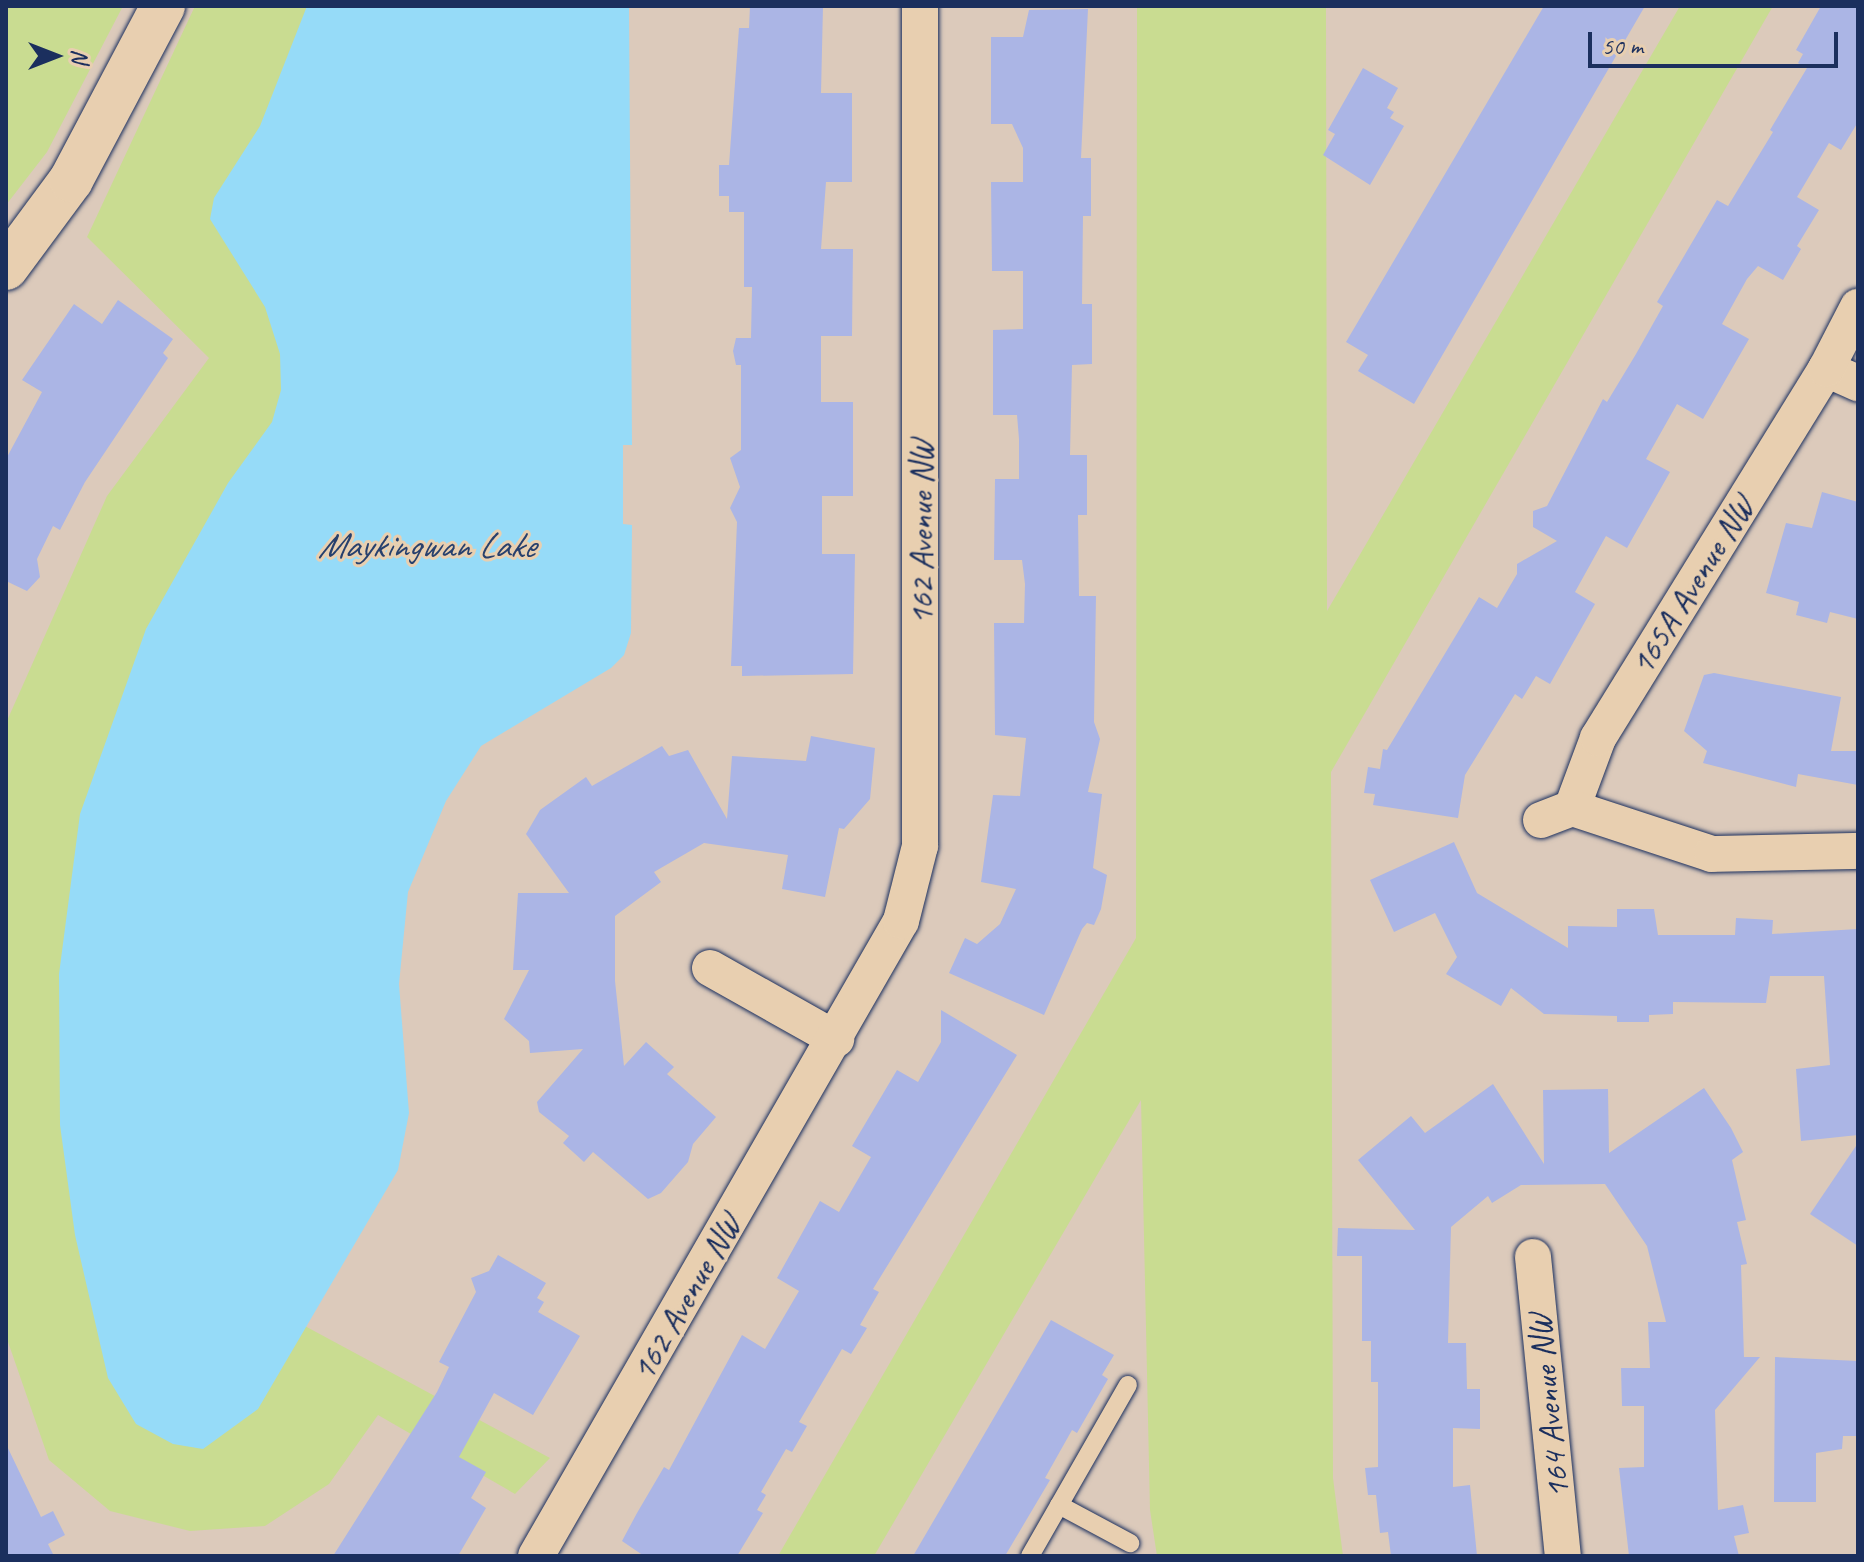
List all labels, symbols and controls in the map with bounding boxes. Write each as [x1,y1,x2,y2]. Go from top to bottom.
north arrow [16,16,96,96]
scale bar [1592,16,1842,66]
text: 50 m [1602,31,1643,61]
text: N [66,49,94,63]
street label: 162 Avenue NW [901,439,941,625]
street label: 165A Avenue NW [1621,488,1763,682]
water label: Maykingwan Lake [318,524,534,568]
street label: 162 Avenue NW [622,1207,750,1387]
street label: 164 Avenue NW [1518,1312,1578,1500]

